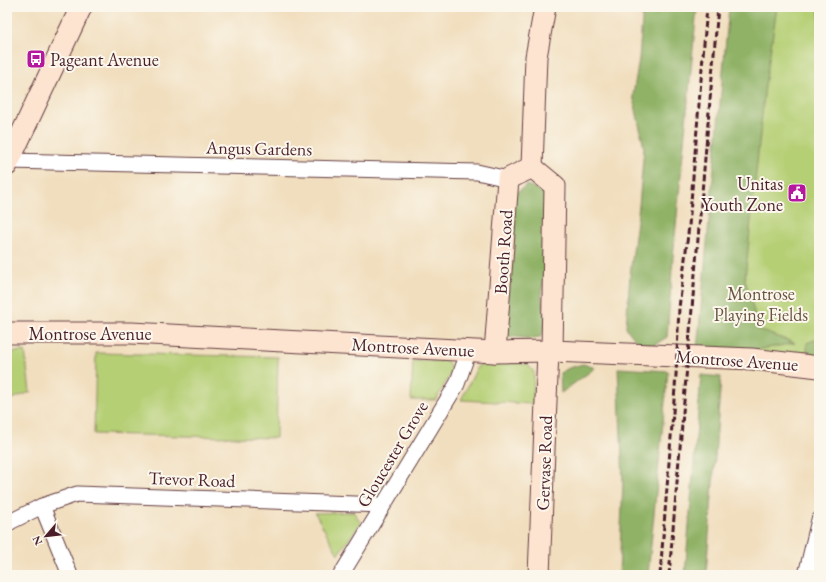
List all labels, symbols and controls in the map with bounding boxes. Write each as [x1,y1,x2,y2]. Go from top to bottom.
bus stop icon: Pageant Avenue [25,48,47,70]
place label: Pageant Avenue [50,48,159,71]
street label: Angus Gardens [205,136,313,160]
place label: Unitas Youth Zone [701,172,783,216]
public building icon: Unitas Youth Zone [786,182,808,204]
street label: Booth Road [489,208,517,295]
park label: Montrose Playing Fields [714,282,808,326]
street label: Montrose Avenue [29,322,151,345]
street label: Montrose Avenue [351,332,475,362]
street label: Montrose Avenue [675,344,799,376]
street label: Gloucester Grove [351,397,433,511]
street label: Gervase Road [531,414,557,511]
street label: Trevor Road [148,466,237,492]
north arrow [26,516,66,556]
text: N [29,533,45,548]

